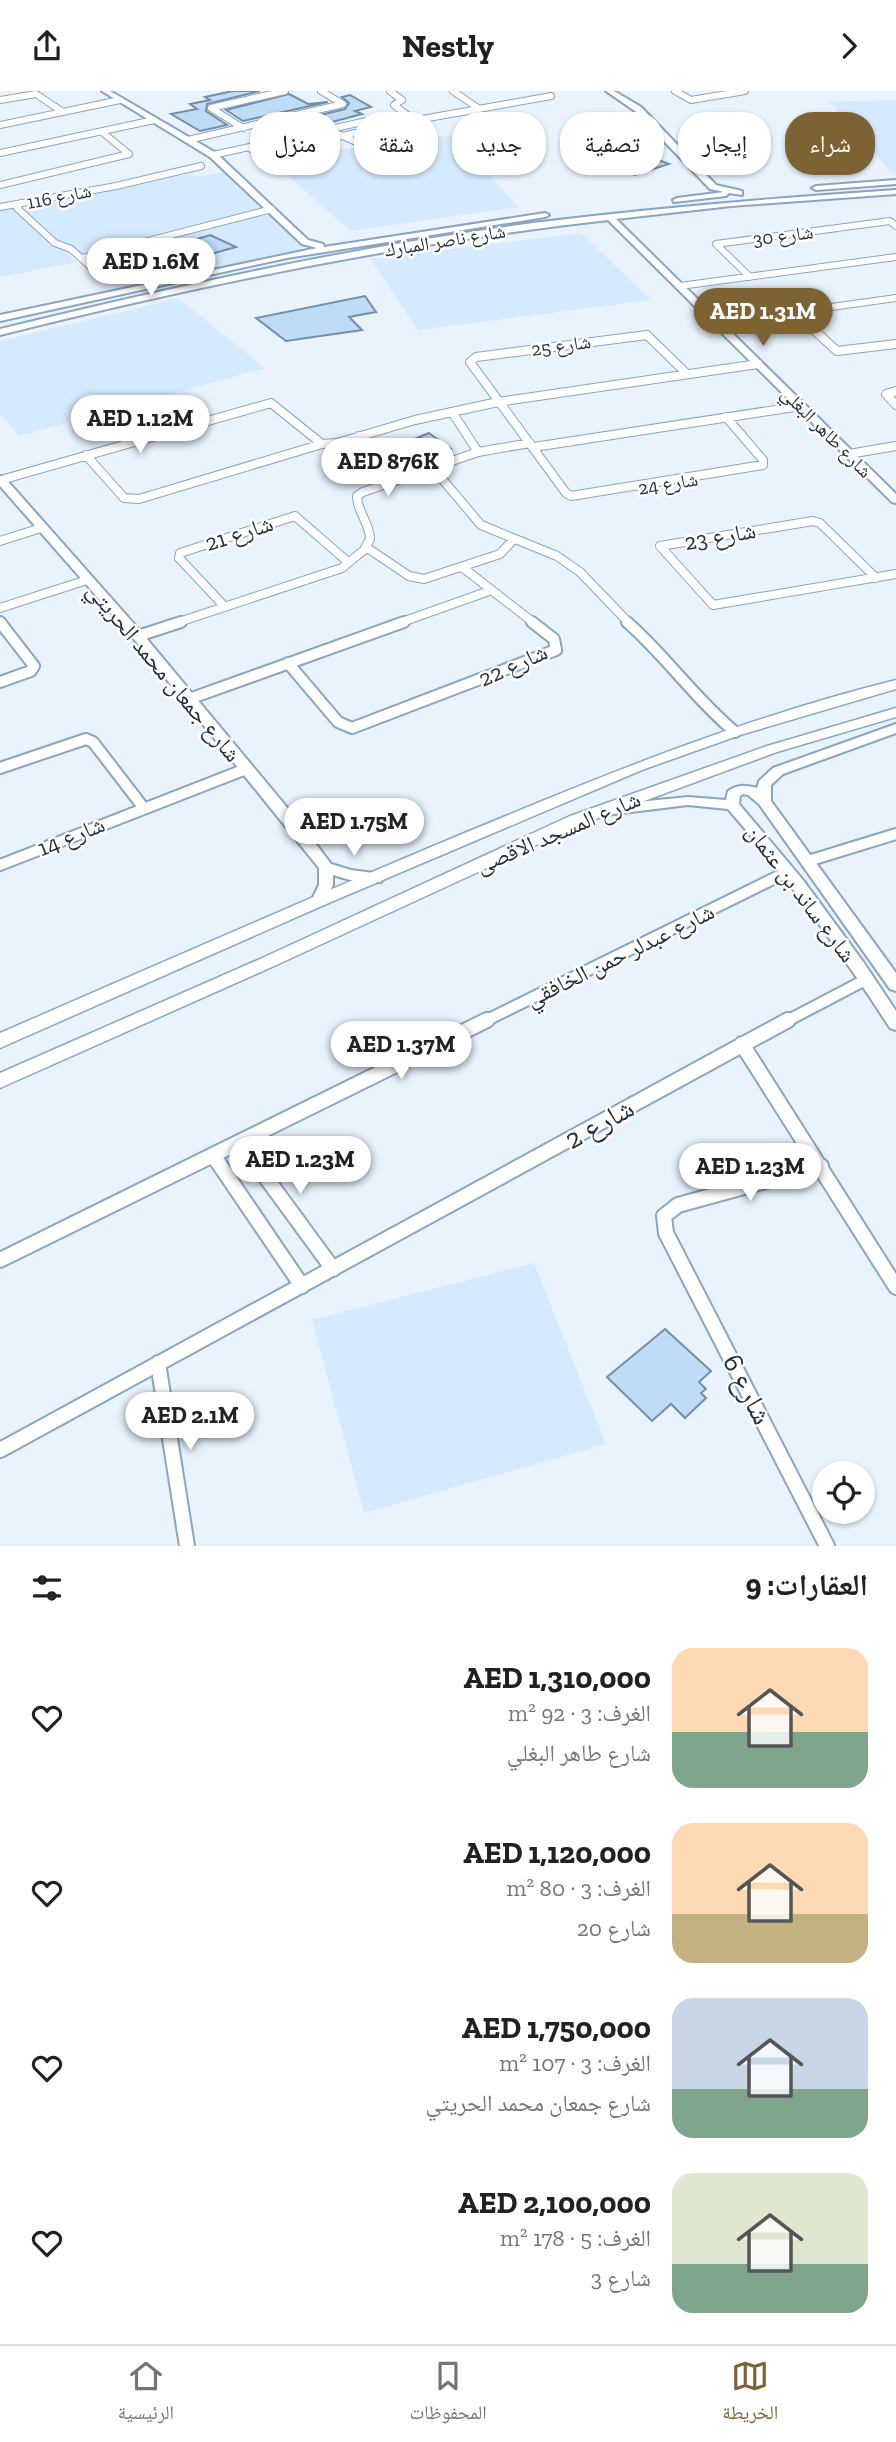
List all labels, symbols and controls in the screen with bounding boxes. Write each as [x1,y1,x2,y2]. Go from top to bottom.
icon: share [28,27,66,65]
text: Nestly [402,27,494,65]
icon: forward [830,27,868,65]
chip: منزل [250,112,340,175]
chip: شقة [354,112,438,175]
chip: جديد [452,112,546,175]
chip: تصفية [560,112,664,175]
chip: إيجار [678,112,771,175]
chip: شراء [785,112,875,175]
street label: شارع 116 [25,179,93,214]
street label: شارع ناصر المبارك [383,220,507,261]
street label: شارع 30 [752,220,815,251]
pin: AED 1.6M [79,239,223,298]
text: AED 1.6M [102,247,200,275]
pin: AED 1.31M [683,289,843,348]
text: AED 1.31M [710,297,816,325]
street label: شارع 25 [530,330,592,361]
street label: شارع طاهر البغلي [774,382,877,485]
pin: AED 1.12M [60,395,220,455]
text: AED 1.12M [87,404,193,432]
pin: AED 876K [316,439,460,498]
text: AED 876K [337,447,439,475]
street label: شارع 24 [636,467,700,500]
street label: شارع 21 [202,509,277,558]
street label: شارع 23 [682,516,758,557]
street label: شارع جمعان محمد الحريتي [77,577,247,770]
street label: شارع 22 [474,637,552,693]
street label: شارع المسجد الاقصى [471,785,645,880]
pin: AED 1.75M [274,799,434,858]
text: AED 1.75M [300,807,408,835]
street label: شارع 14 [33,810,109,863]
street label: شارع ساند بن عثمان [739,818,862,968]
street label: شارع عبدلر حمن الخافقي [521,897,721,1017]
pin: AED 1.37M [321,1021,481,1081]
text: AED 1.37M [347,1030,455,1058]
street label: شارع 2 [559,1091,640,1157]
pin: AED 1.23M [220,1137,380,1196]
pin: AED 1.23M [670,1143,830,1203]
text: AED 1.23M [245,1145,355,1173]
text: AED 1.23M [695,1152,805,1180]
street label: شارع 6 [715,1349,779,1430]
pin: AED 2.1M [118,1393,262,1452]
text: AED 2.1M [141,1401,239,1429]
map controls [812,1461,875,1524]
button: locate [812,1461,875,1524]
text: العقارات: 9 [745,1567,868,1603]
icon: filters [28,1569,66,1607]
text: AED 1,310,000 [463,1660,651,1696]
icon: home [728,1676,812,1760]
icon: heart [28,1699,66,1737]
text: الغرف: 3 · 92 m² [508,1699,651,1727]
text: شارع طاهر البغلي [507,1739,651,1767]
text: AED 1,120,000 [463,1835,651,1871]
icon: home [728,1851,812,1935]
icon: heart [28,1874,66,1912]
text: الغرف: 3 · 80 m² [507,1874,651,1902]
text: شارع 20 [577,1914,651,1942]
text: AED 1,750,000 [462,2010,651,2046]
icon: home [728,2026,812,2110]
icon: heart [28,2049,66,2087]
text: الغرف: 3 · 107 m² [499,2049,651,2077]
text: شارع جمعان محمد الحريتي [426,2089,651,2117]
text: AED 2,100,000 [458,2185,651,2221]
icon: home [728,2201,812,2285]
icon: heart [28,2224,66,2262]
text: الغرف: 5 · 178 m² [500,2224,651,2252]
text: شارع 3 [591,2264,651,2292]
tab: الرئيسية [118,2357,174,2431]
tab: المحفوظات [410,2357,487,2431]
tab: الخريطة [722,2357,778,2431]

